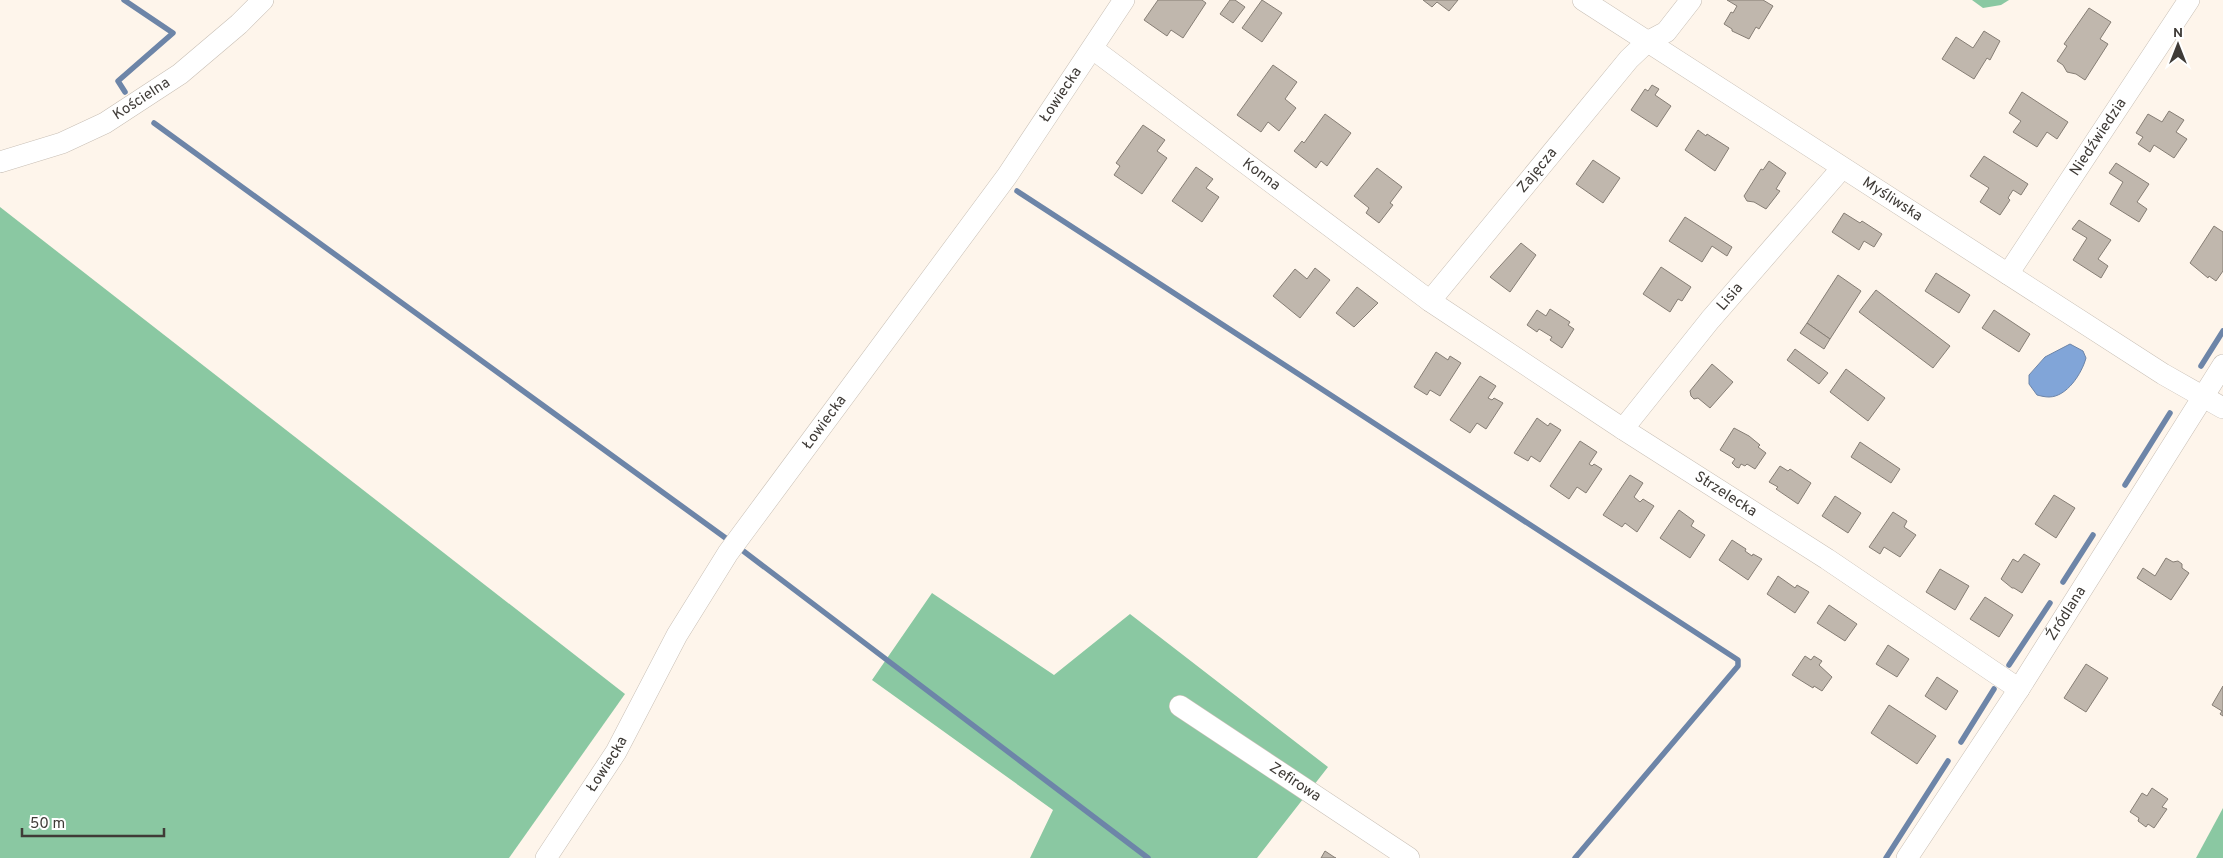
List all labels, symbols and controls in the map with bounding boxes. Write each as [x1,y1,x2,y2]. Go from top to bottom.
north arrow [2153,20,2203,70]
text: N [2173,25,2183,42]
street label: Łowiecka [1036,64,1086,126]
street label: Kościelna [109,73,174,125]
street label: Niedźwiedzia [2066,95,2131,180]
street label: Zajęcza [1513,144,1562,197]
street label: Konna [1238,154,1284,195]
street label: Myśliwska [1859,173,1926,226]
street label: Lisia [1713,279,1747,315]
street label: Łowiecka [798,392,851,453]
street label: Strzelecka [1691,467,1760,521]
street label: Źródlana [2042,583,2091,644]
street label: Łowiecka [583,733,632,796]
street label: Zefirowa [1265,758,1324,806]
scale bar [22,806,165,838]
text: 50 m [30,815,65,834]

